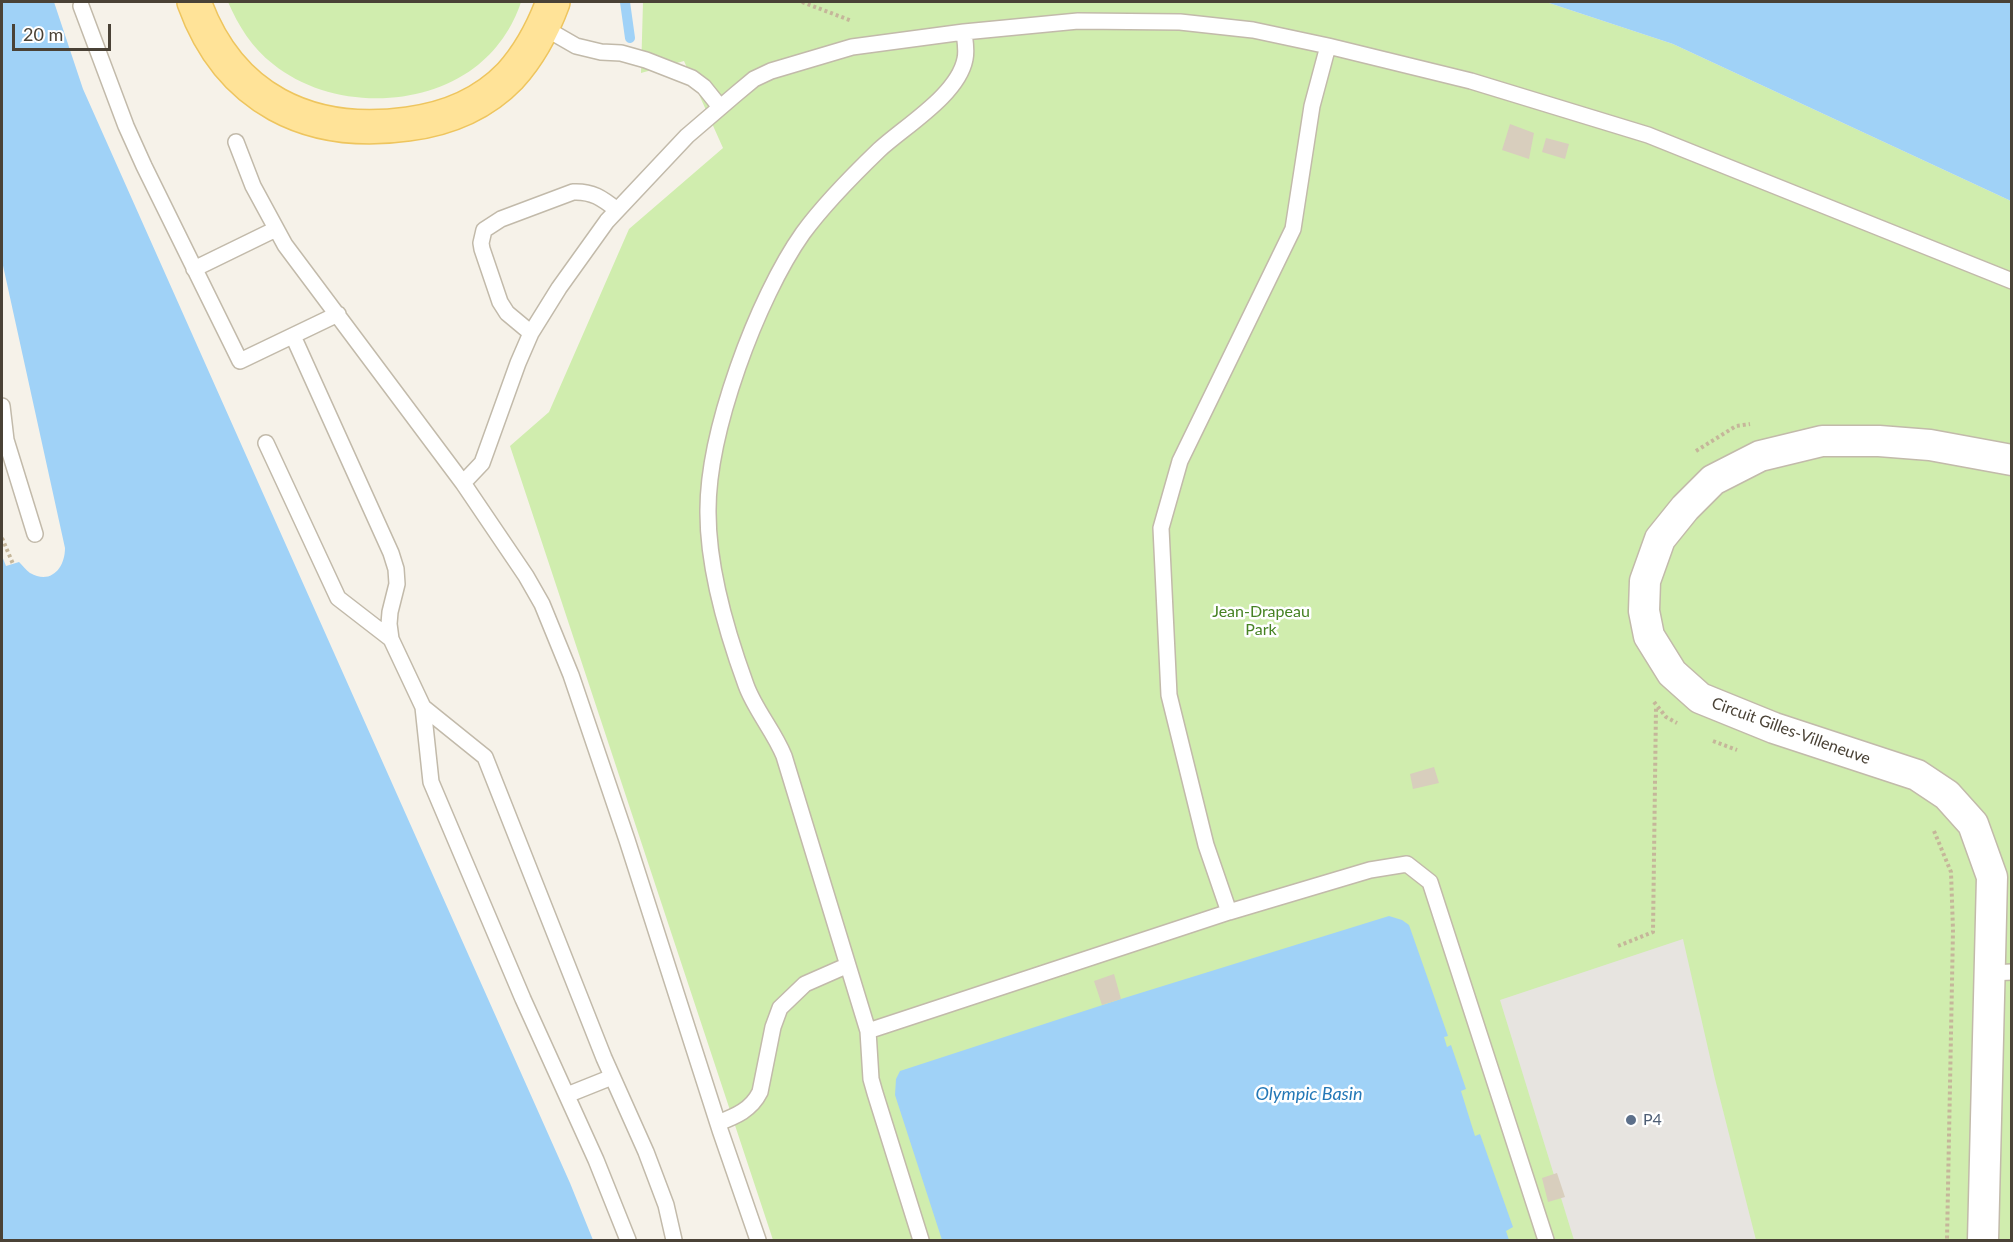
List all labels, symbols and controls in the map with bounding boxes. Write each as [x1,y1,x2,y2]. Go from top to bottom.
scale bar [15,12,114,50]
text: 20 m [23,23,63,45]
park label: Jean-Drapeau Park [1212,602,1310,640]
street label: Circuit Gilles-Villeneuve [1709,693,1873,769]
water label: Olympic Basin [1256,1083,1362,1105]
place label: P4 [1643,1110,1662,1130]
marker: P4 [1624,1113,1638,1127]

